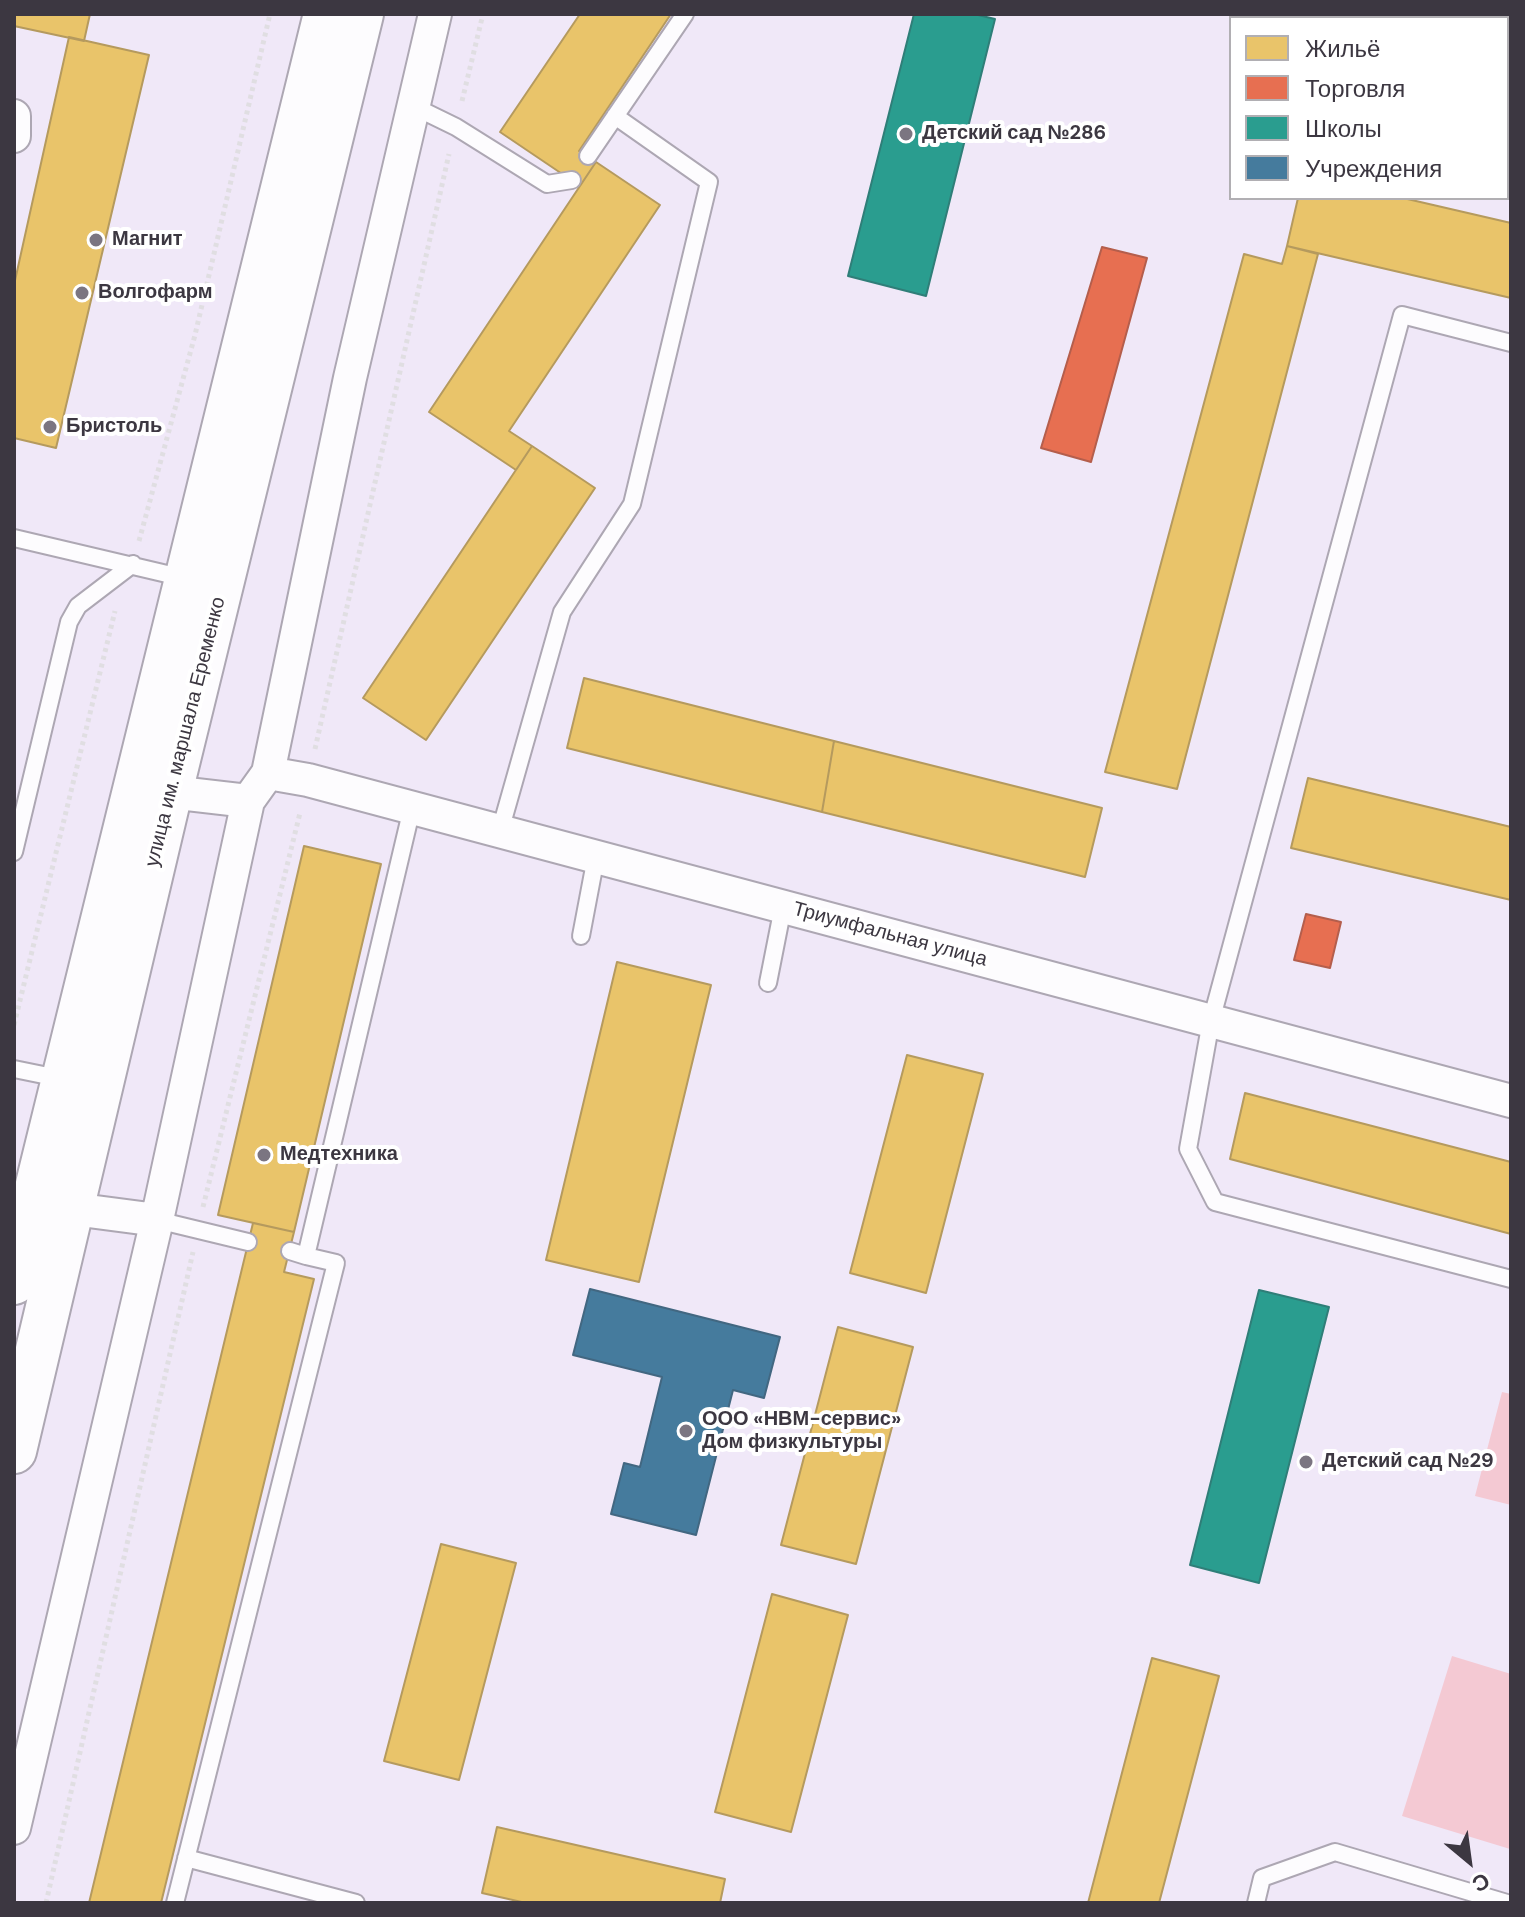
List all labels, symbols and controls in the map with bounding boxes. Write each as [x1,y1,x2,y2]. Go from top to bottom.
legend [1229,16,1509,200]
text: Жильё [1305,33,1380,64]
text: Торговля [1305,73,1405,104]
text: Школы [1305,113,1382,144]
place label: Детский сад №286 [922,122,1106,146]
marker: Детский сад №286 [897,125,915,143]
text: Учреждения [1305,153,1442,184]
place label: Магнит [112,228,183,252]
marker: Магнит [87,231,105,249]
place label: Волгофарм [98,281,213,305]
marker: Волгофарм [73,284,91,302]
place label: Бристоль [66,415,162,439]
marker: Бристоль [41,418,59,436]
street label: улица им. маршала Еременко [141,595,231,869]
street label: Триумфальная улица [790,898,990,972]
place label: Медтехника [280,1143,398,1167]
marker: Медтехника [255,1146,273,1164]
place label: ООО «НВМ-сервис» Дом физкультуры [702,1408,901,1455]
marker: ООО «НВМ-сервис» Дом физкультуры [677,1422,695,1440]
place label: Детский сад №29 [1322,1450,1494,1474]
marker: Детский сад №29 [1297,1453,1315,1471]
north arrow [1429,1821,1509,1901]
text: С [1467,1866,1495,1899]

